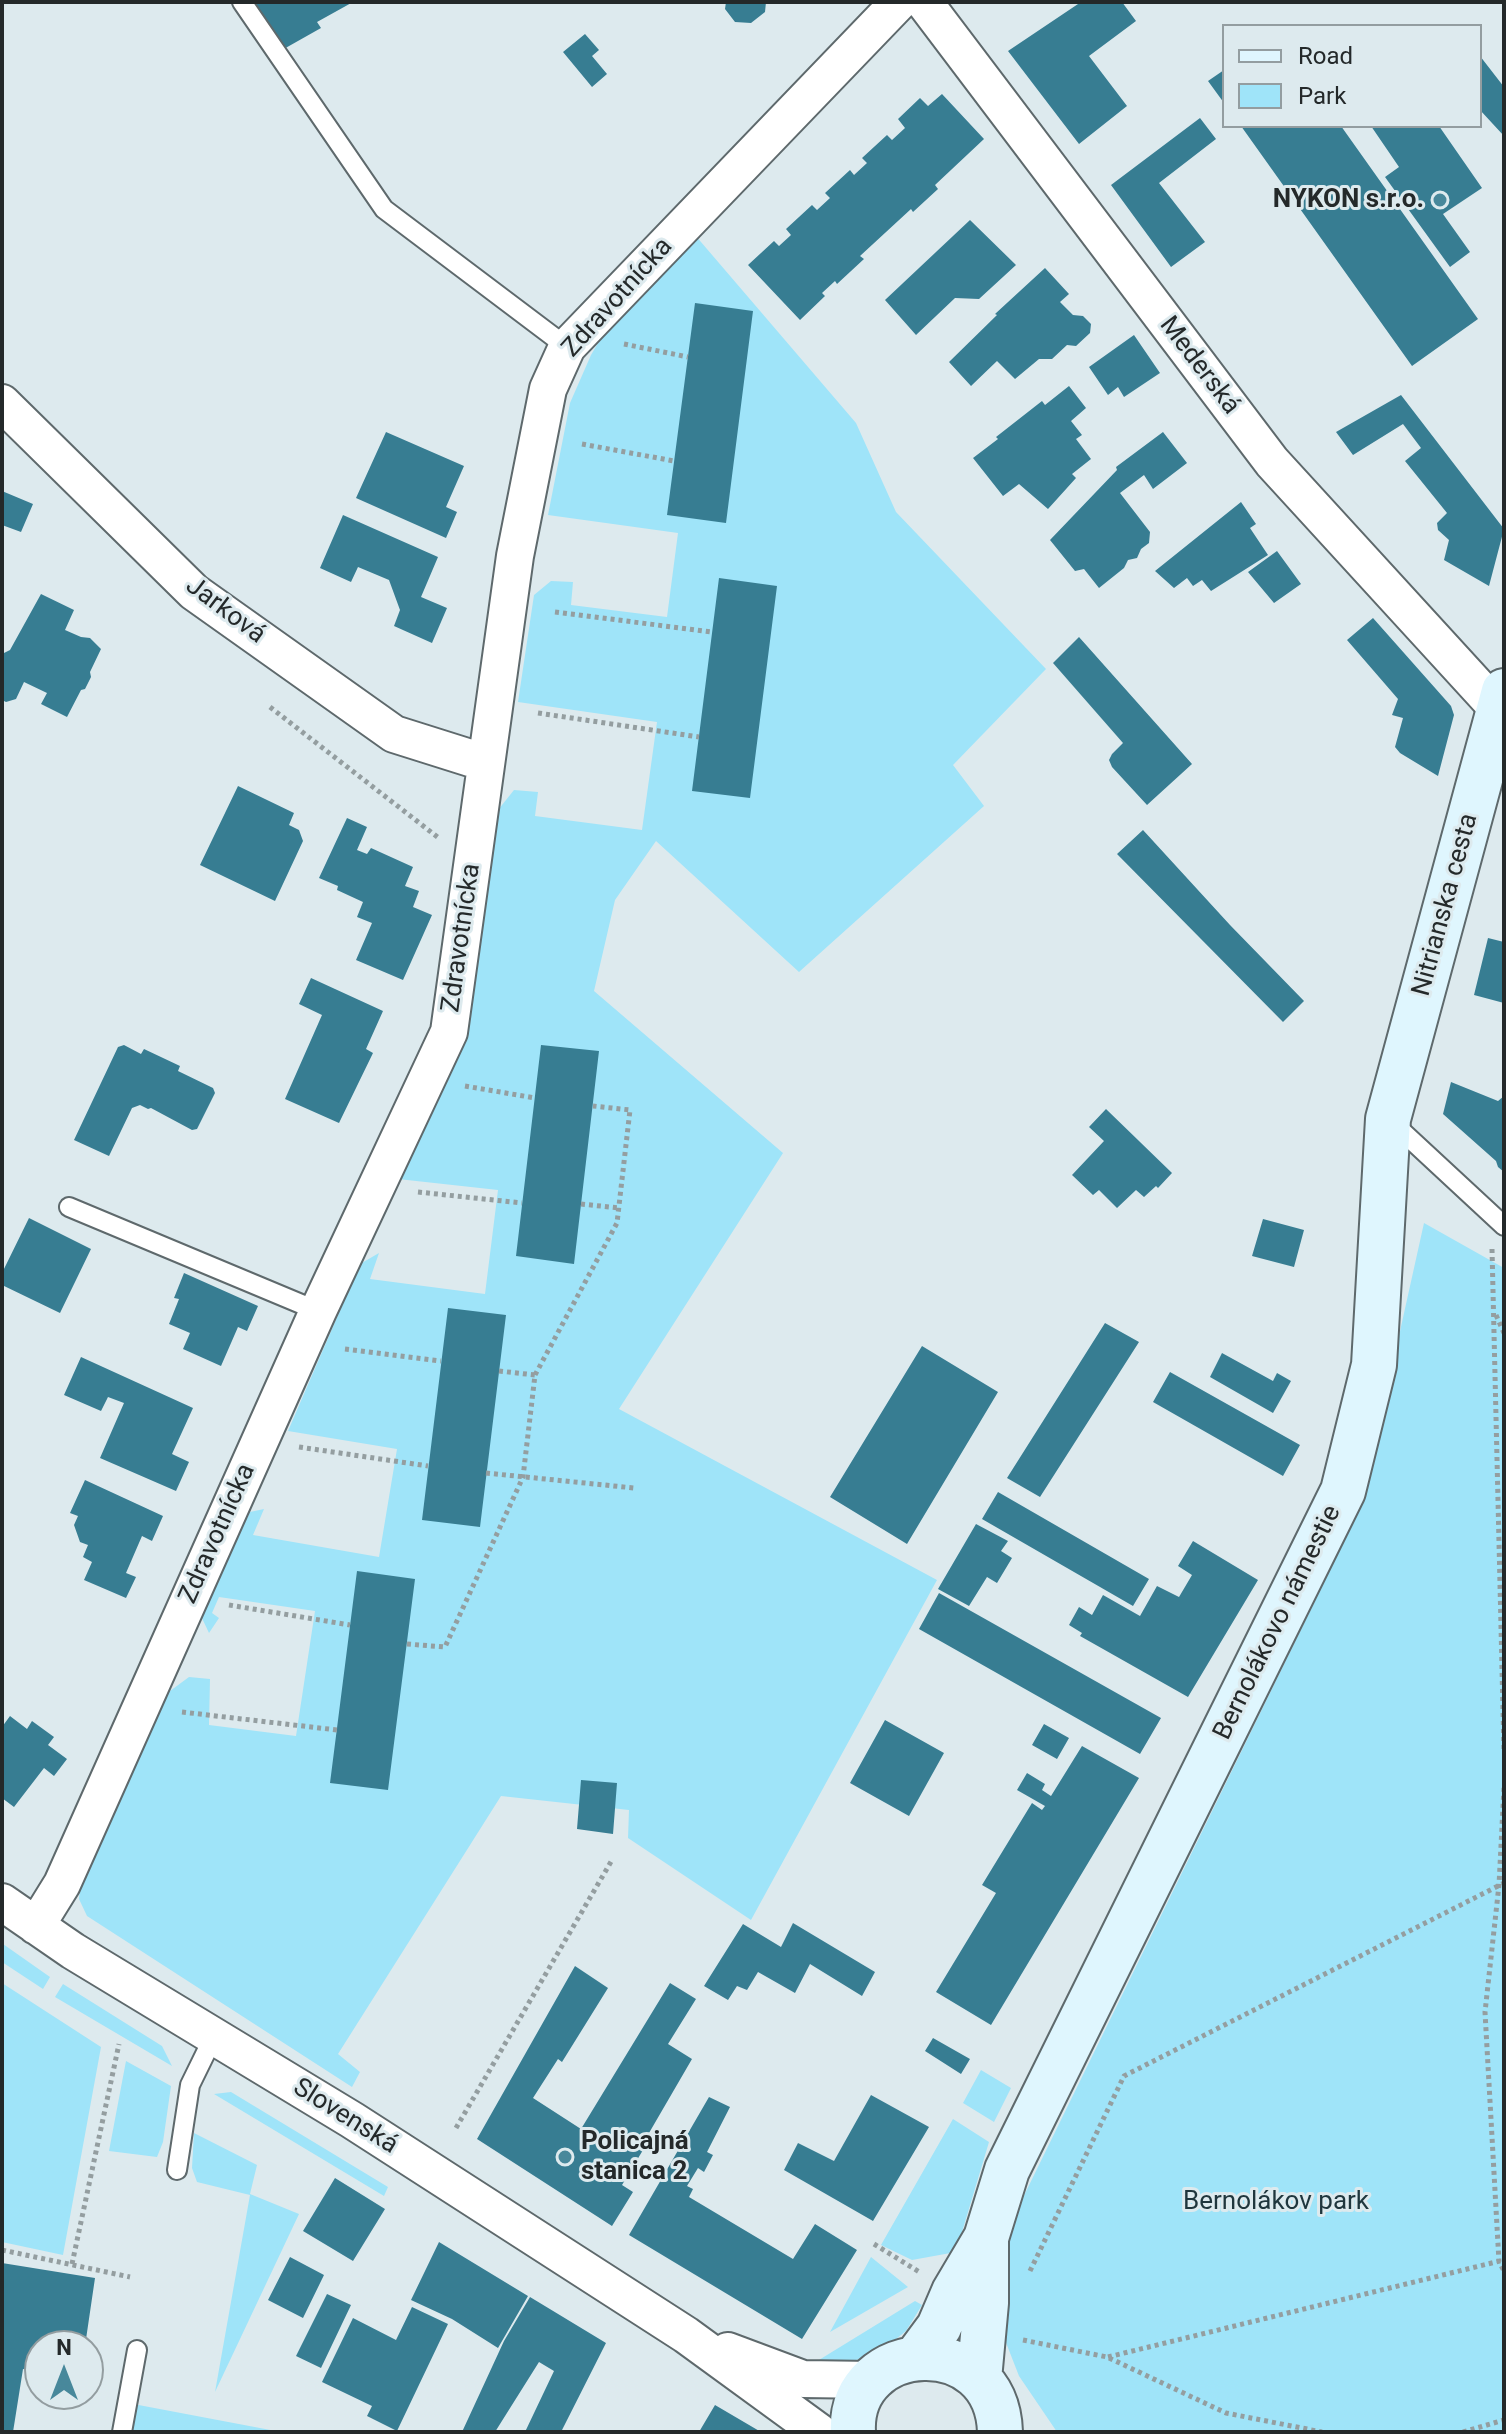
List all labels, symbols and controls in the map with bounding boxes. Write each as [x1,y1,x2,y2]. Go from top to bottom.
legend [1222,24,1482,128]
text: Road [1298,42,1353,70]
text: Park [1298,82,1346,110]
place label: NYKON s.r.o. [1273,184,1424,216]
marker: NYKON s.r.o. [1431,191,1449,209]
street label: Zdravotnícka [556,232,680,364]
street label: Mederská [1152,311,1246,421]
street label: Jarková [179,571,271,651]
street label: Nitrianska cesta [1407,810,1485,1000]
street label: Zdravotnícka [436,862,488,1014]
street label: Zdravotnícka [173,1459,263,1609]
street label: Bernolákovo námestie [1208,1501,1348,1745]
street label: Slovenská [287,2073,403,2161]
place label: Policajná stanica 2 [581,2126,689,2188]
marker: Policajná stanica 2 [556,2148,574,2166]
park label: Bernolákov park [1183,2186,1369,2218]
north arrow [24,2330,104,2410]
text: N [56,2335,72,2360]

